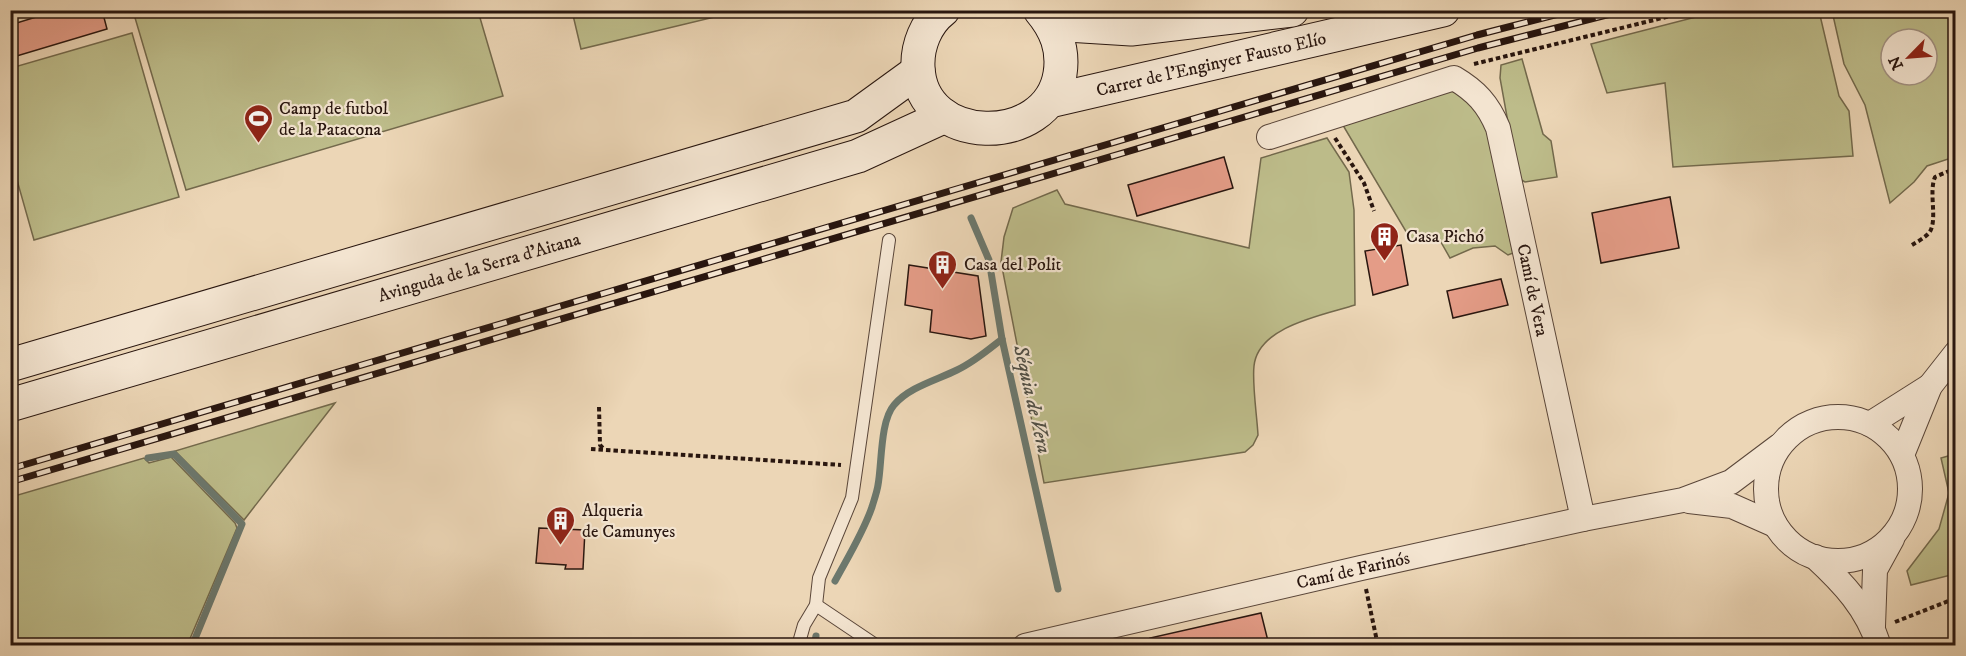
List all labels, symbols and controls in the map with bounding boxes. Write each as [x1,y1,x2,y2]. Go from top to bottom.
north arrow [1879,27,1939,87]
street label: Carrer de l'Enginyer Fausto Elío [1094,28,1329,102]
text: N [1884,53,1908,73]
place label: Camp de futbol de la Patacona [279,98,389,141]
sports icon: Camp de futbol de la Patacona [242,102,274,144]
building icon: Casa Pichó [1369,220,1401,262]
place label: Casa Pichó [1406,226,1484,248]
street label: Avinguda de la Serra d'Aitana [376,228,583,307]
street label: Camí de Vera [1511,242,1553,339]
building icon: Casa del Polit [927,248,959,290]
place label: Casa del Polit [964,254,1062,276]
water label: Séquia de Vera [1007,342,1056,456]
place label: Alqueria de Camunyes [582,500,675,543]
building icon: Alqueria de Camunyes [545,504,577,546]
street label: Camí de Farinós [1294,547,1412,595]

